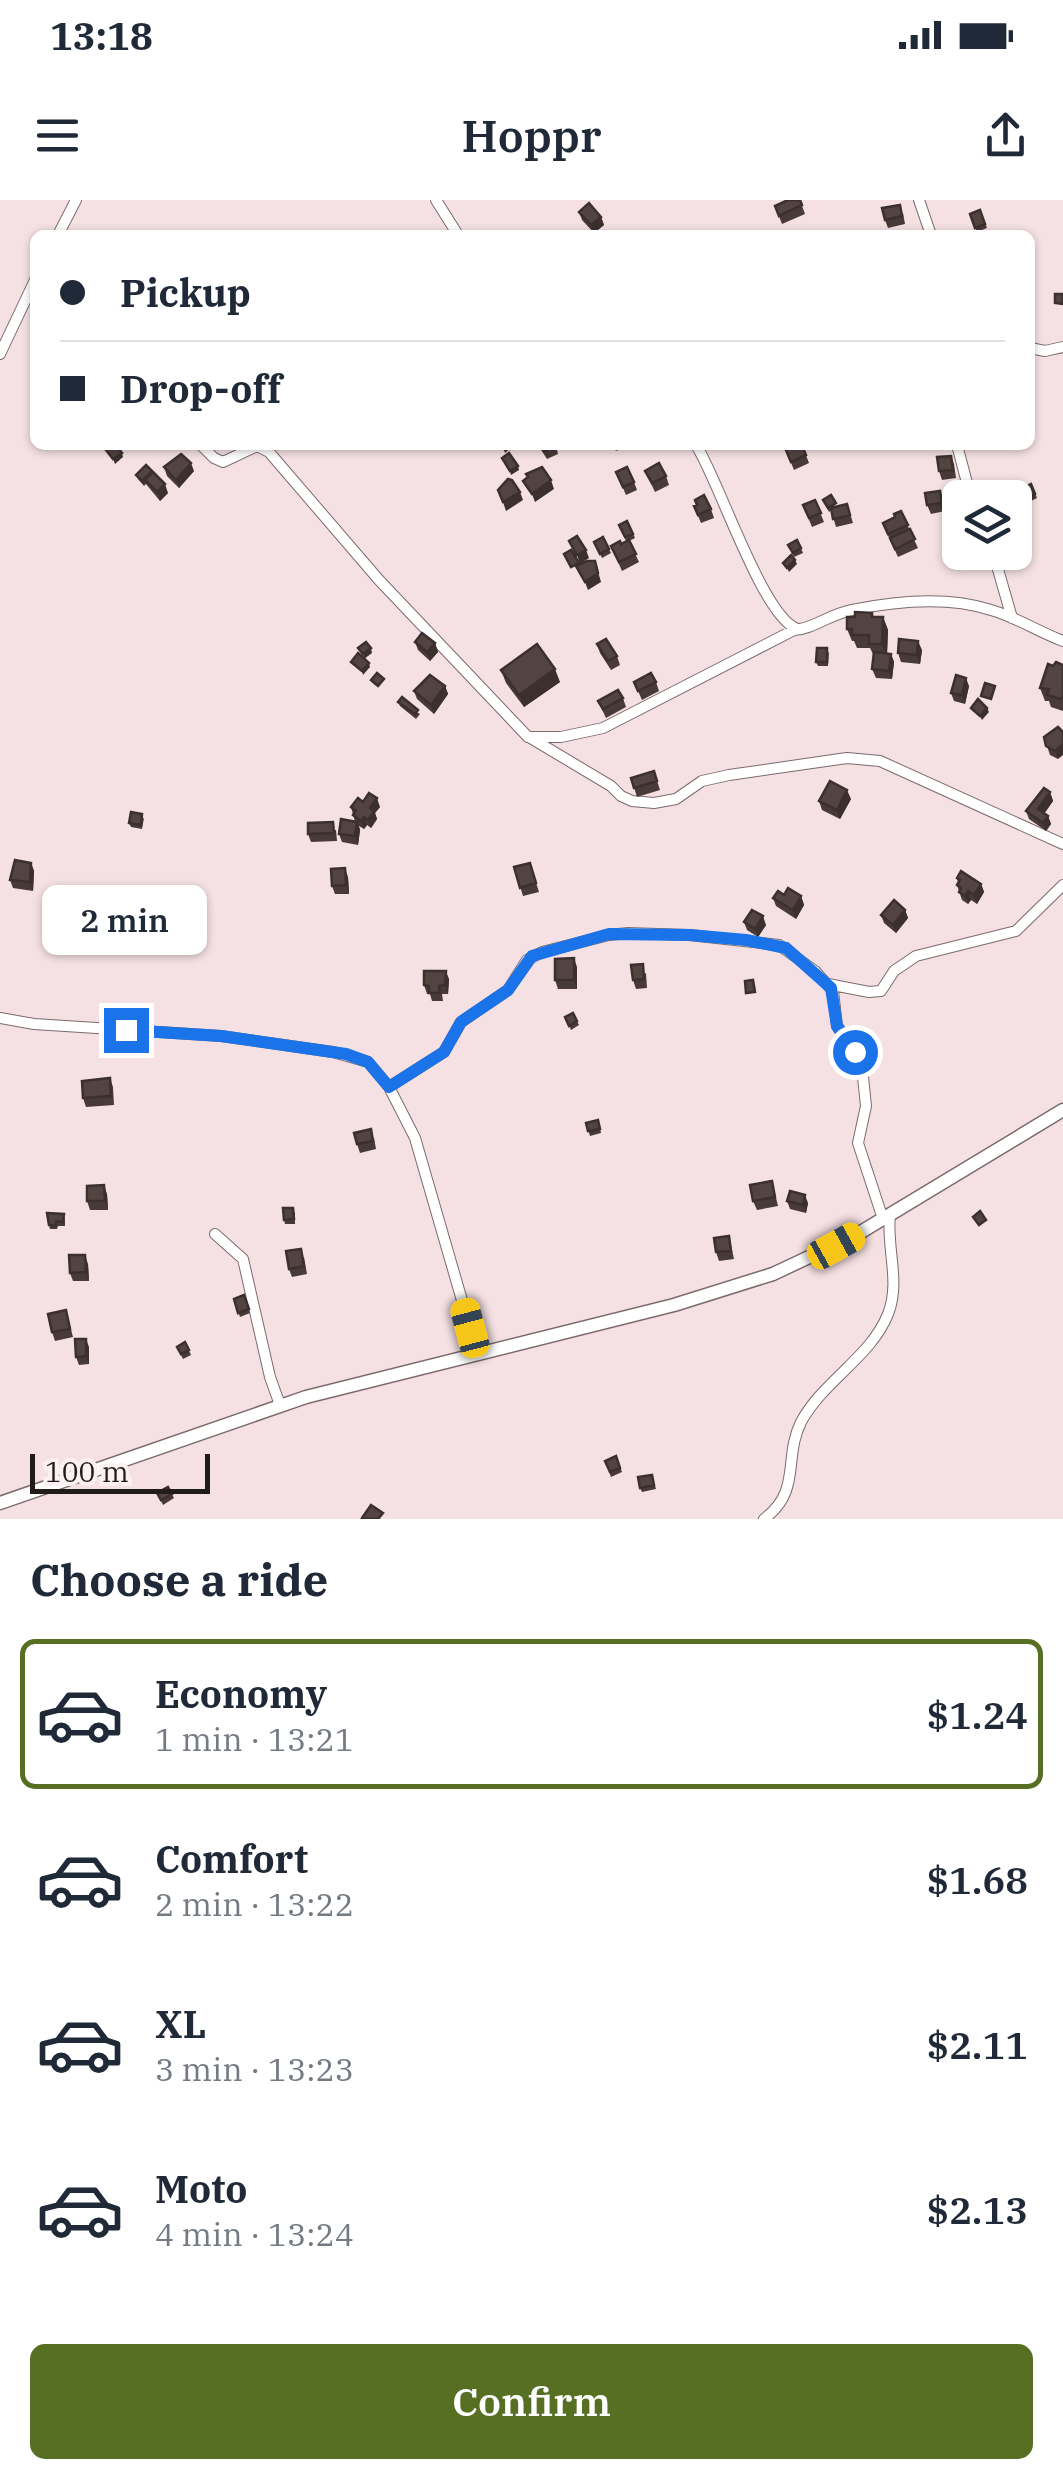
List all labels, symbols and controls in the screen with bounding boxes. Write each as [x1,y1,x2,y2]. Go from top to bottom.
text: 13:18 [50,11,153,60]
text: Hoppr [462,106,601,164]
icon: menu [30,108,85,163]
icon: share [978,108,1033,163]
text: Pickup [120,268,251,317]
text: Drop-off [120,364,282,413]
map controls [942,480,1032,570]
button: layers [942,480,1032,570]
callout: 2 min [44,885,208,955]
text: 2 min [80,899,169,941]
route end [104,1008,149,1053]
route start [833,1030,878,1075]
car [802,1218,870,1274]
car [448,1295,492,1361]
scale bar [30,1449,210,1494]
text: 100 m [45,1453,129,1490]
text: Choose a ride [30,1550,328,1608]
icon: car [35,1669,125,1759]
text: Economy [155,1669,327,1718]
text: $1.24 [926,1690,1028,1739]
text: 1 min · 13:21 [155,1718,354,1760]
icon: car [35,1834,125,1924]
text: Comfort [155,1834,308,1883]
text: $1.68 [926,1855,1028,1904]
text: 2 min · 13:22 [155,1883,354,1925]
icon: car [35,1999,125,2089]
text: XL [155,1999,206,2048]
text: $2.11 [926,2020,1028,2069]
text: 3 min · 13:23 [155,2048,354,2090]
icon: car [35,2164,125,2254]
text: Moto [155,2164,247,2213]
text: $2.13 [926,2185,1028,2234]
text: 4 min · 13:24 [155,2213,354,2255]
button: Confirm [30,2344,1033,2459]

